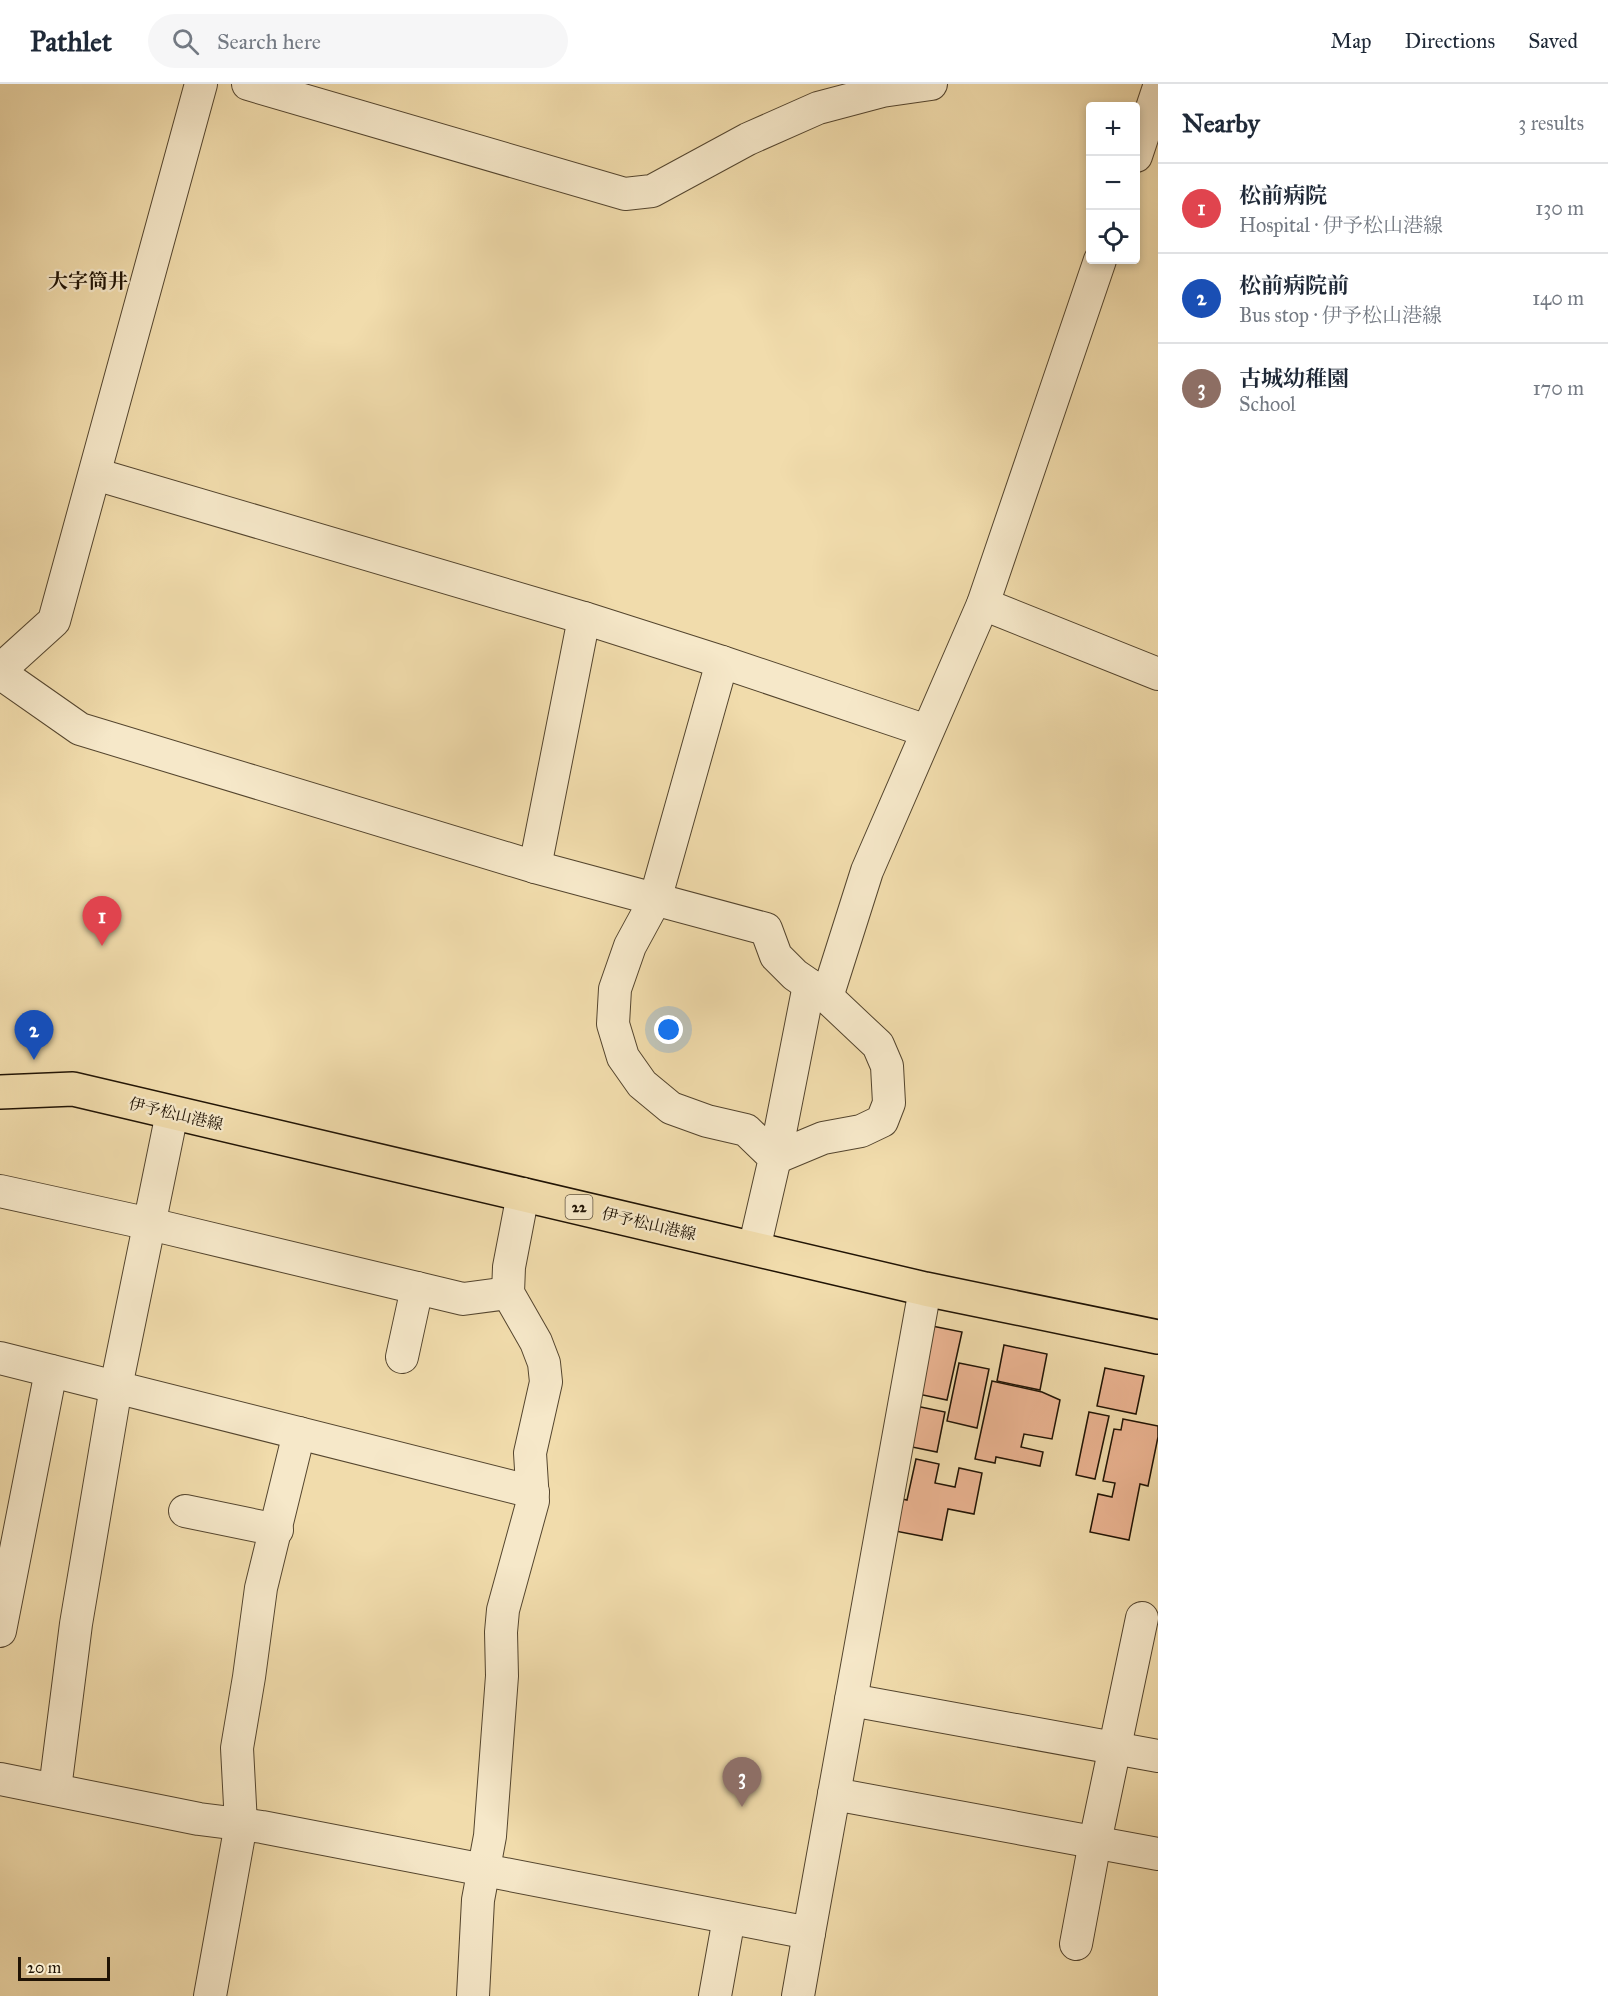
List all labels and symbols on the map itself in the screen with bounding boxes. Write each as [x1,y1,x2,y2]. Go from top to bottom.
district label: 大字筒井 [48,269,128,293]
pin: 1 [82,896,122,946]
pin: 2 [15,1010,54,1060]
your location [654,1015,683,1044]
street label: 伊予松山港線 [127,1094,225,1134]
road number: 22 [566,1195,592,1219]
street label: 伊予松山港線 [600,1204,698,1244]
pin: 3 [722,1758,762,1807]
scale bar [18,1954,110,1982]

